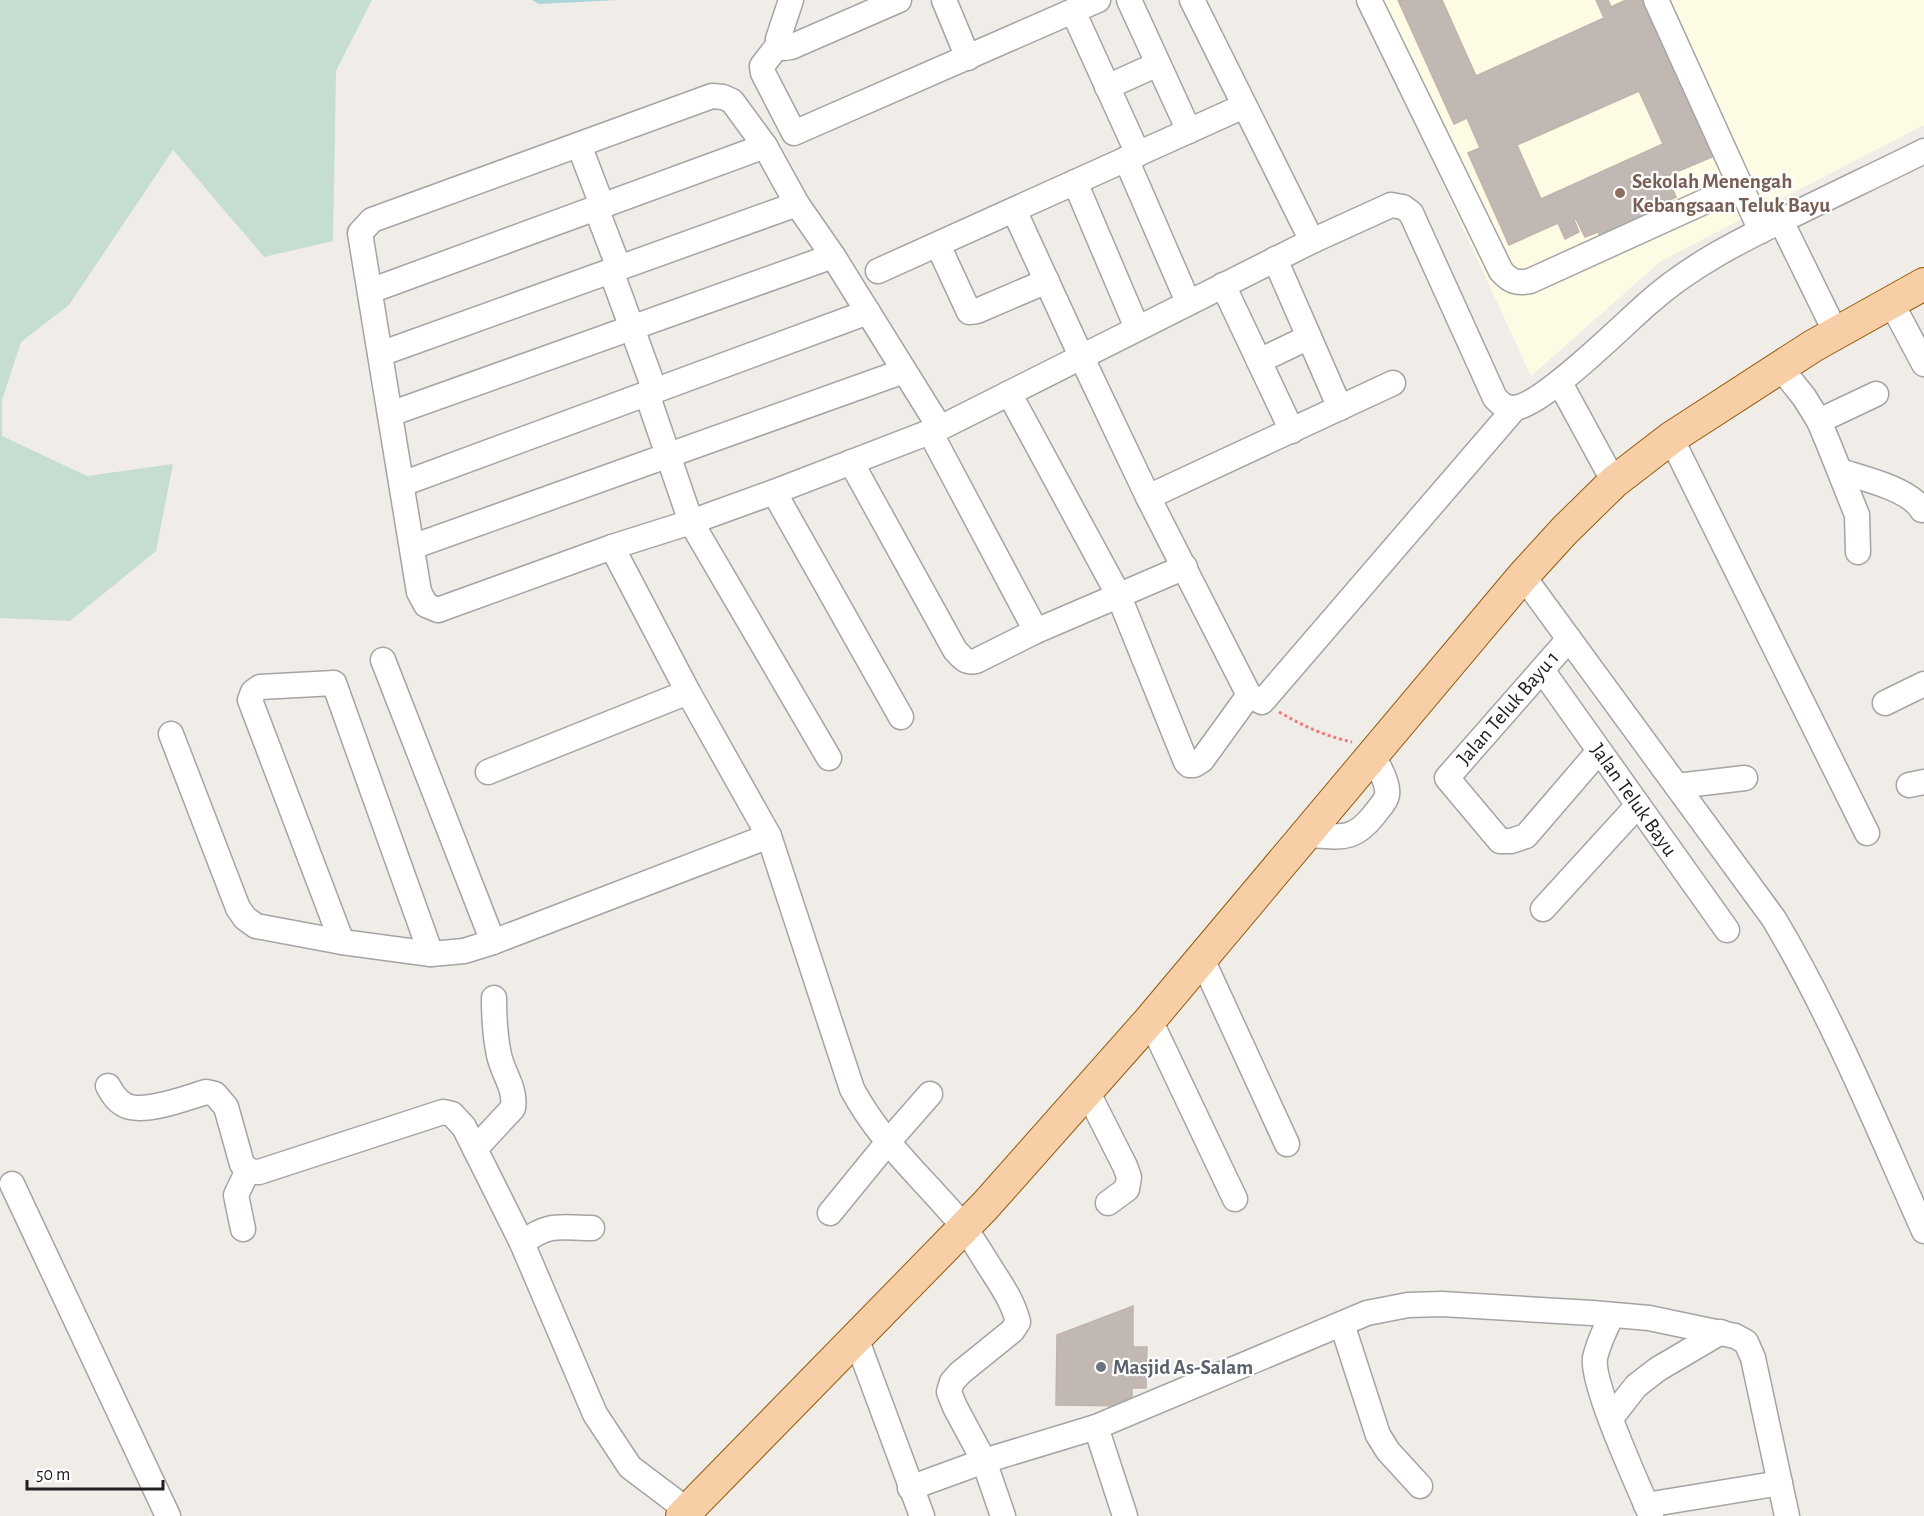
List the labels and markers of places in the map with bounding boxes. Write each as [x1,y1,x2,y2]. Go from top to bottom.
place label: Sekolah Menengah Kebangsaan Teluk Bayu [1632,171,1830,216]
marker: Sekolah Menengah Kebangsaan Teluk Bayu [1613,186,1627,200]
place label: Masjid As-Salam [1113,1357,1253,1378]
marker: Masjid As-Salam [1094,1360,1108,1374]

